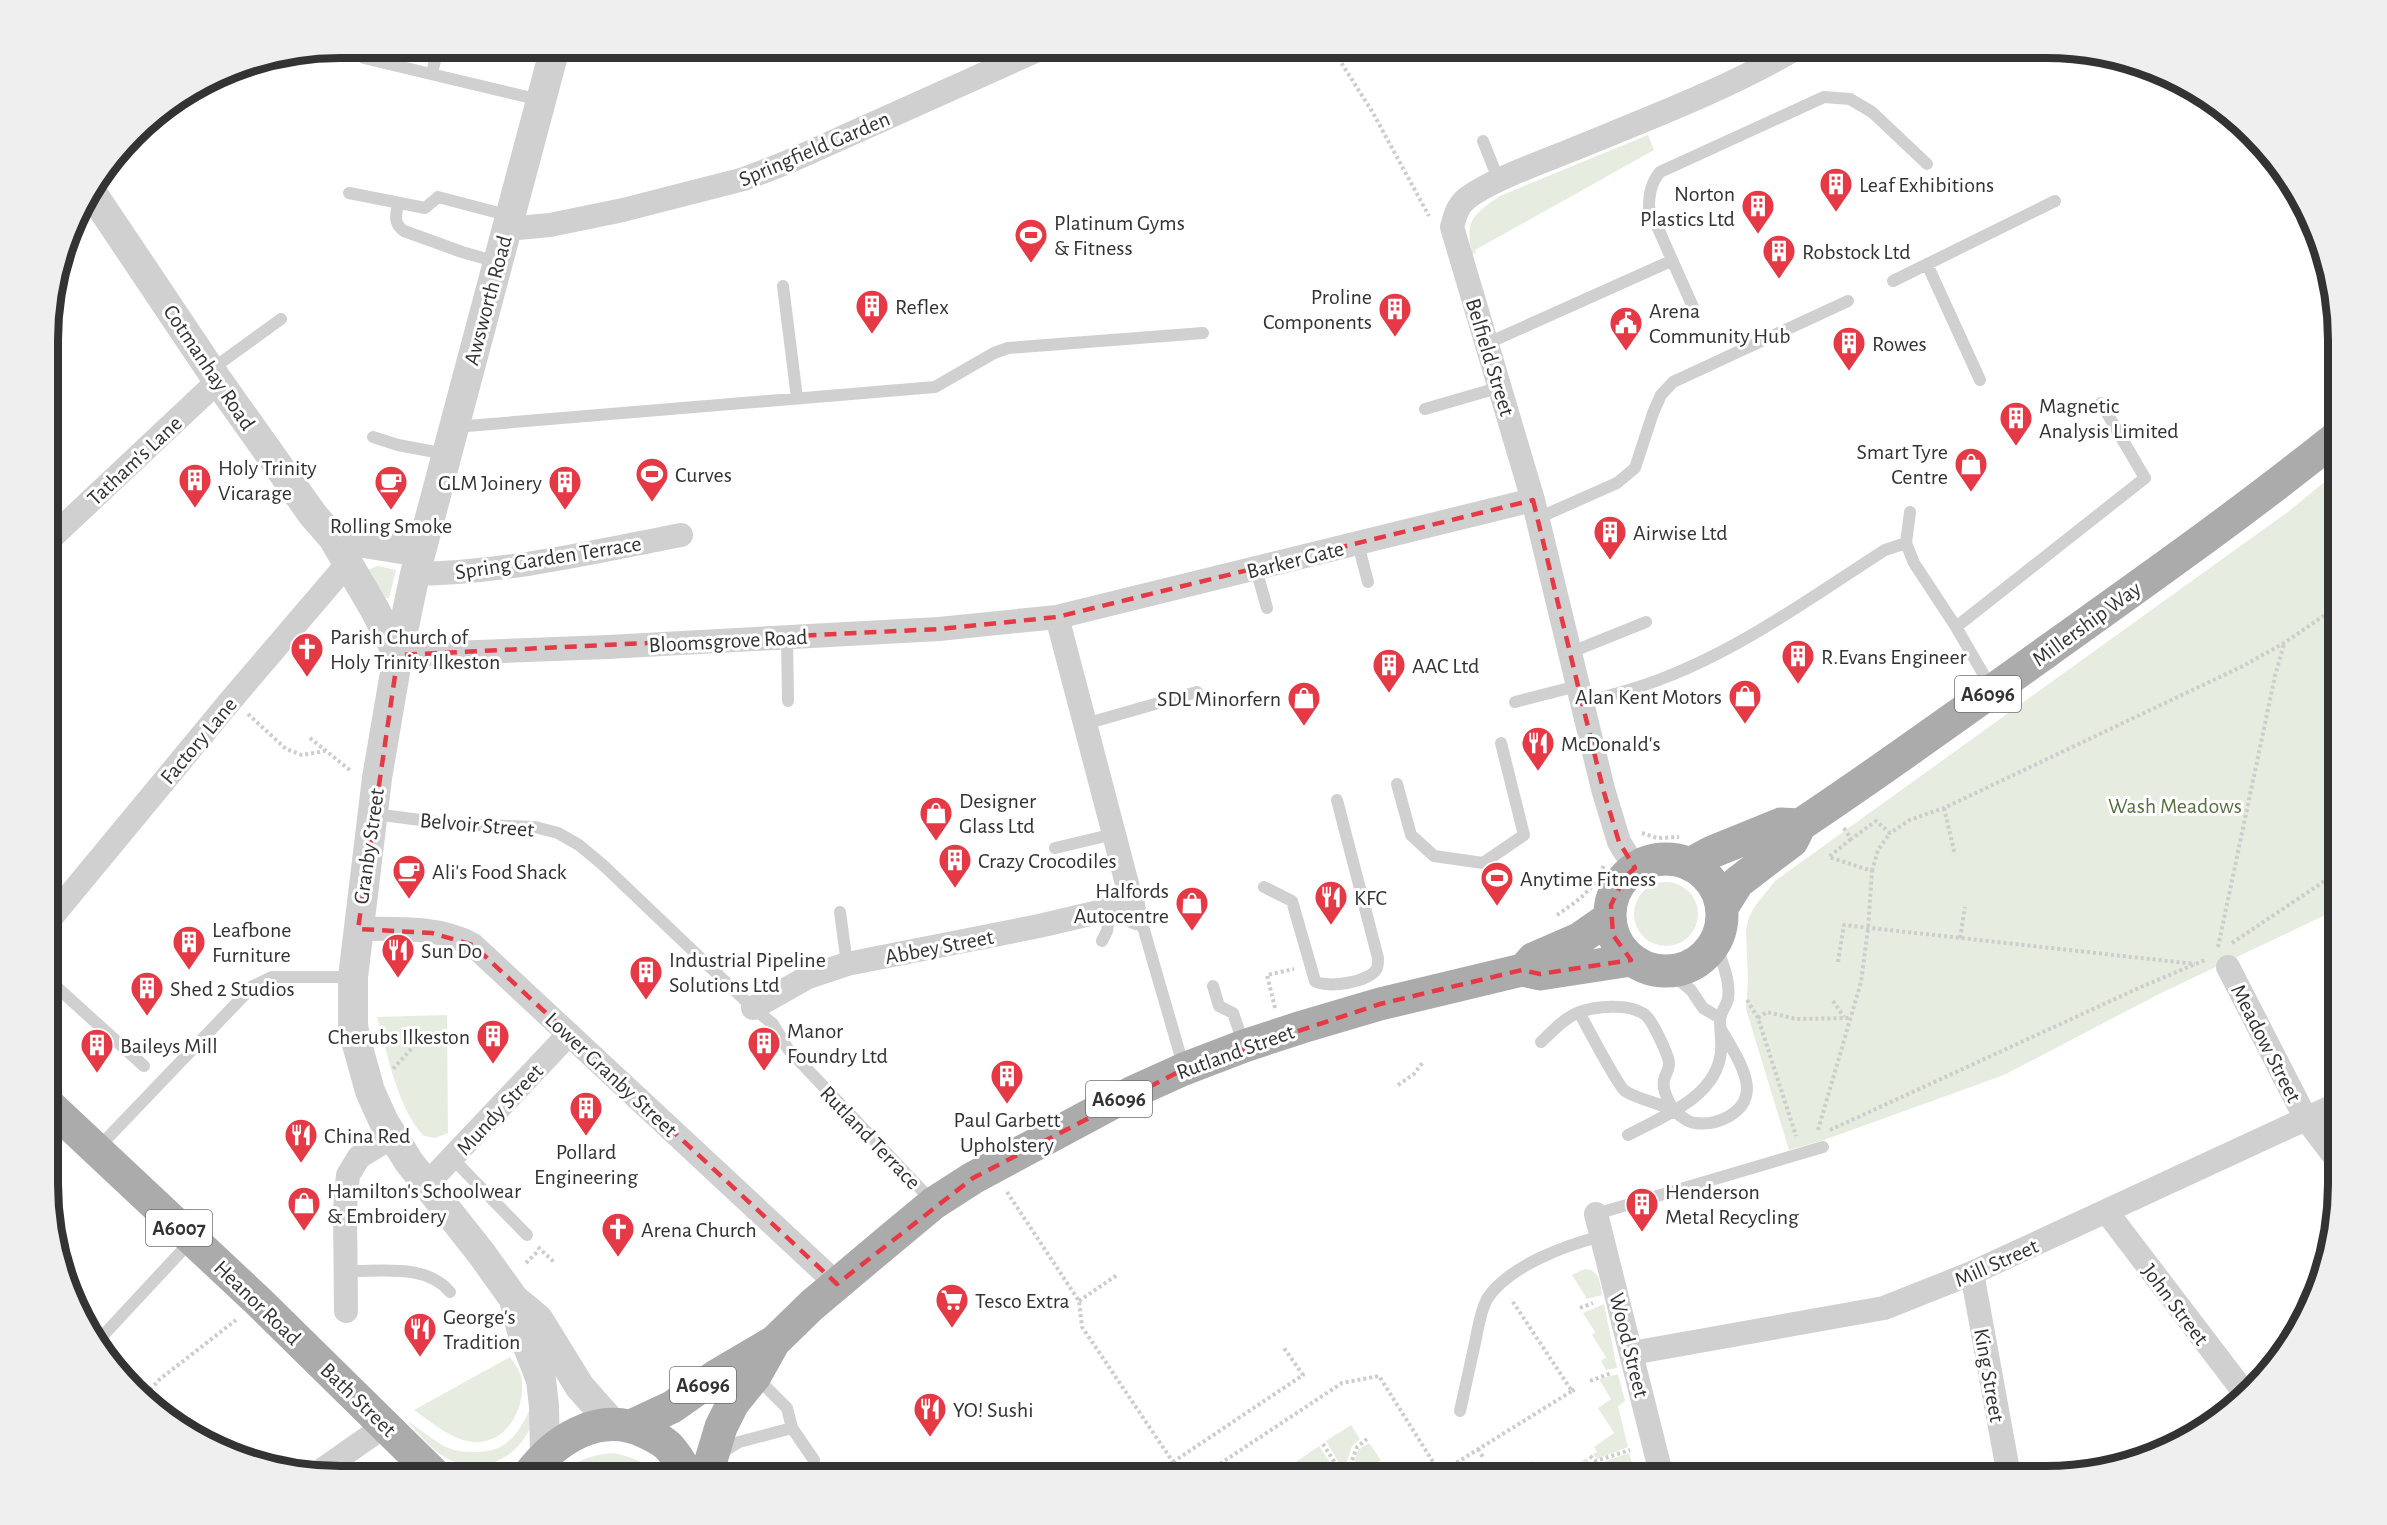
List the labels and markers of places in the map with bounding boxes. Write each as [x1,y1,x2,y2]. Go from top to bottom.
building icon: Leaf Exhibitions [1818,166,1854,213]
place label: Leaf Exhibitions [1859,174,1994,196]
place label: Norton Plastics Ltd [1640,183,1735,230]
building icon: Norton Plastics Ltd [1740,188,1776,235]
place label: Platinum Gyms & Fitness [1054,212,1185,259]
sports icon: Platinum Gyms & Fitness [1013,217,1049,264]
building icon: Robstock Ltd [1761,233,1797,280]
place label: Robstock Ltd [1802,241,1911,263]
place label: Proline Components [1263,286,1372,333]
building icon: Reflex [854,288,890,335]
building icon: Proline Components [1377,291,1413,338]
place label: Reflex [895,296,949,318]
place label: Arena Community Hub [1649,300,1791,347]
public building icon: Arena Community Hub [1608,305,1644,352]
building icon: Rowes [1831,325,1867,372]
place label: Rowes [1872,333,1927,355]
place label: Magnetic Analysis Limited [2039,395,2179,442]
building icon: Magnetic Analysis Limited [1998,400,2034,447]
place label: Smart Tyre Centre [1857,441,1948,488]
shop icon: Smart Tyre Centre [1953,446,1989,493]
sports icon: Curves [634,456,670,503]
place label: Holy Trinity Vicarage [218,457,317,504]
building icon: Holy Trinity Vicarage [177,462,213,509]
cafe icon: Rolling Smoke [373,464,409,511]
building icon: GLM Joinery [547,464,583,511]
place label: Curves [675,464,732,486]
place label: GLM Joinery [438,472,543,494]
building icon: Airwise Ltd [1592,514,1628,561]
place label: Rolling Smoke [330,515,452,537]
place label: Airwise Ltd [1633,522,1728,544]
place label: Parish Church of Holy Trinity Ilkeston [330,626,500,673]
church icon: Parish Church of Holy Trinity Ilkeston [289,631,325,678]
building icon: R.Evans Engineer [1780,638,1816,685]
place label: R.Evans Engineer [1821,646,1967,668]
building icon: AAC Ltd [1371,647,1407,694]
place label: AAC Ltd [1412,655,1479,677]
shop icon: Alan Kent Motors [1727,678,1763,725]
shop icon: SDL Minorfern [1286,680,1322,727]
place label: Alan Kent Motors [1575,686,1722,708]
place label: SDL Minorfern [1157,688,1281,710]
restaurant icon: McDonald's [1520,725,1556,772]
place label: McDonald's [1561,733,1661,755]
place label: Designer Glass Ltd [959,790,1036,837]
shop icon: Designer Glass Ltd [918,795,954,842]
building icon: Crazy Crocodiles [937,842,973,889]
place label: Crazy Crocodiles [978,850,1117,872]
cafe icon: Ali's Food Shack [391,853,427,900]
sports icon: Anytime Fitness [1479,860,1515,907]
place label: Ali's Food Shack [432,861,567,883]
place label: Anytime Fitness [1520,868,1656,890]
restaurant icon: KFC [1313,879,1349,926]
place label: Halfords Autocentre [1074,880,1169,927]
shop icon: Halfords Autocentre [1174,885,1210,932]
place label: KFC [1354,887,1387,909]
place label: Leafbone Furniture [212,919,291,966]
building icon: Leafbone Furniture [171,924,207,971]
restaurant icon: Sun Do [380,932,416,979]
place label: Sun Do [421,940,482,962]
place label: Industrial Pipeline Solutions Ltd [669,949,826,996]
building icon: Industrial Pipeline Solutions Ltd [628,954,664,1001]
building icon: Shed 2 Studios [129,970,165,1017]
place label: Shed 2 Studios [170,978,295,1000]
building icon: Cherubs Ilkeston [475,1018,511,1065]
place label: Manor Foundry Ltd [787,1020,888,1067]
building icon: Manor Foundry Ltd [746,1025,782,1072]
place label: Cherubs Ilkeston [328,1026,470,1048]
building icon: Baileys Mill [79,1027,115,1074]
place label: Baileys Mill [120,1035,218,1057]
building icon: Paul Garbett Upholstery [989,1058,1025,1105]
building icon: Pollard Engineering [568,1090,604,1137]
place label: Paul Garbett Upholstery [954,1109,1060,1156]
restaurant icon: China Red [283,1117,319,1164]
place label: China Red [324,1125,410,1147]
place label: Pollard Engineering [534,1141,638,1188]
place label: Hamilton's Schoolwear & Embroidery [327,1180,521,1227]
place label: Henderson Metal Recycling [1665,1181,1799,1228]
shop icon: Hamilton's Schoolwear & Embroidery [286,1185,322,1232]
building icon: Henderson Metal Recycling [1624,1186,1660,1233]
church icon: Arena Church [600,1211,636,1258]
place label: Arena Church [641,1219,757,1241]
supermarket icon: Tesco Extra [934,1282,970,1329]
place label: Tesco Extra [975,1290,1070,1312]
place label: George's Tradition [443,1306,520,1353]
restaurant icon: George's Tradition [402,1311,438,1358]
restaurant icon: YO! Sushi [912,1391,948,1438]
place label: YO! Sushi [953,1399,1034,1421]

